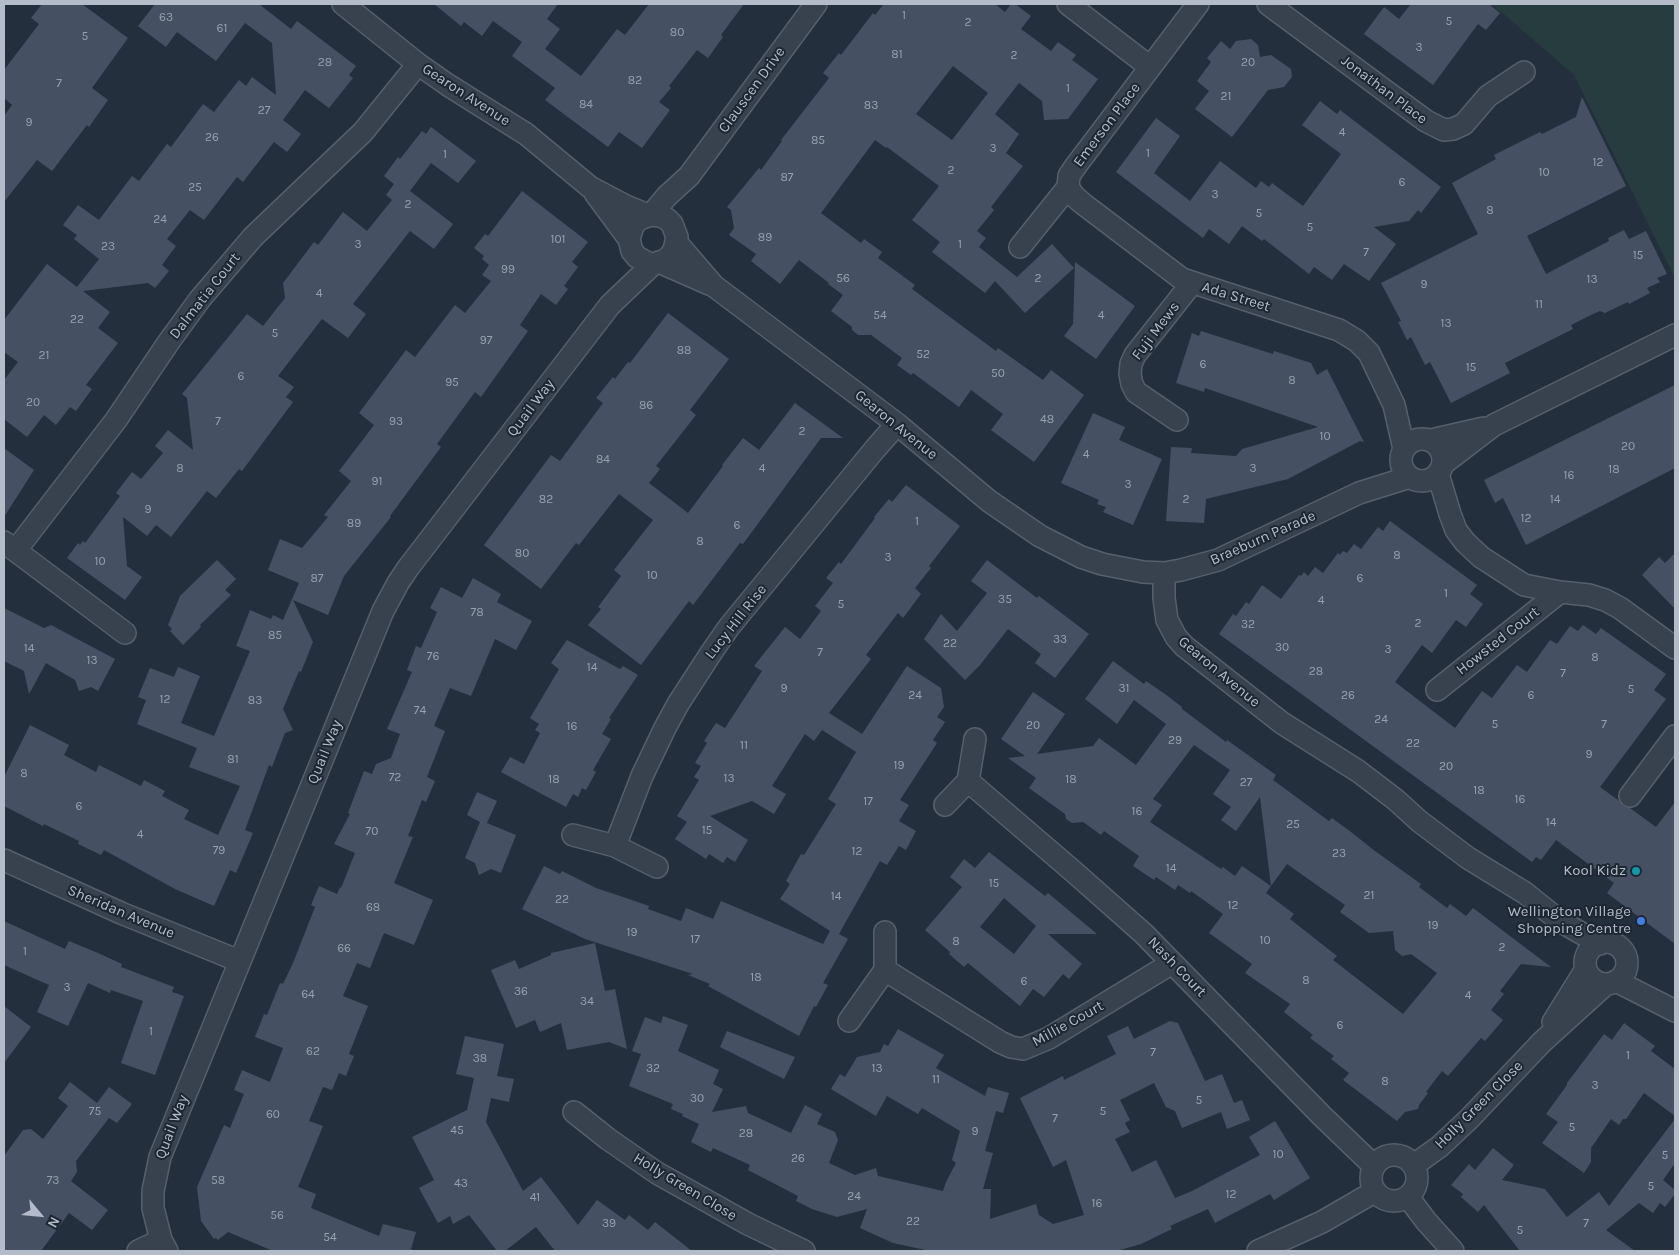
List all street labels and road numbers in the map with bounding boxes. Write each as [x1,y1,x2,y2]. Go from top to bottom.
street label: Clauscen Drive [715,44,789,136]
street label: Jonathan Place [1337,52,1431,128]
street label: Gearon Avenue [419,60,513,130]
street label: Emerson Place [1070,79,1144,171]
street label: Dalmatia Court [166,249,244,343]
street label: Ada Street [1200,278,1272,316]
street label: Fuji Mews [1128,298,1184,364]
street label: Quail Way [503,376,559,440]
street label: Gearon Avenue [851,386,941,464]
street label: Braeburn Parade [1207,507,1319,569]
street label: Lucy Hill Rise [701,581,771,663]
street label: Howsted Court [1453,603,1543,679]
street label: Gearon Avenue [1174,633,1264,711]
street label: Quail Way [304,717,346,787]
street label: Sheridan Avenue [65,881,177,943]
street label: Nash Court [1144,933,1210,1001]
street label: Millie Court [1029,997,1107,1051]
street label: Holly Green Close [1431,1057,1527,1153]
street label: Quail Way [152,1092,192,1162]
street label: Holly Green Close [630,1149,740,1225]

